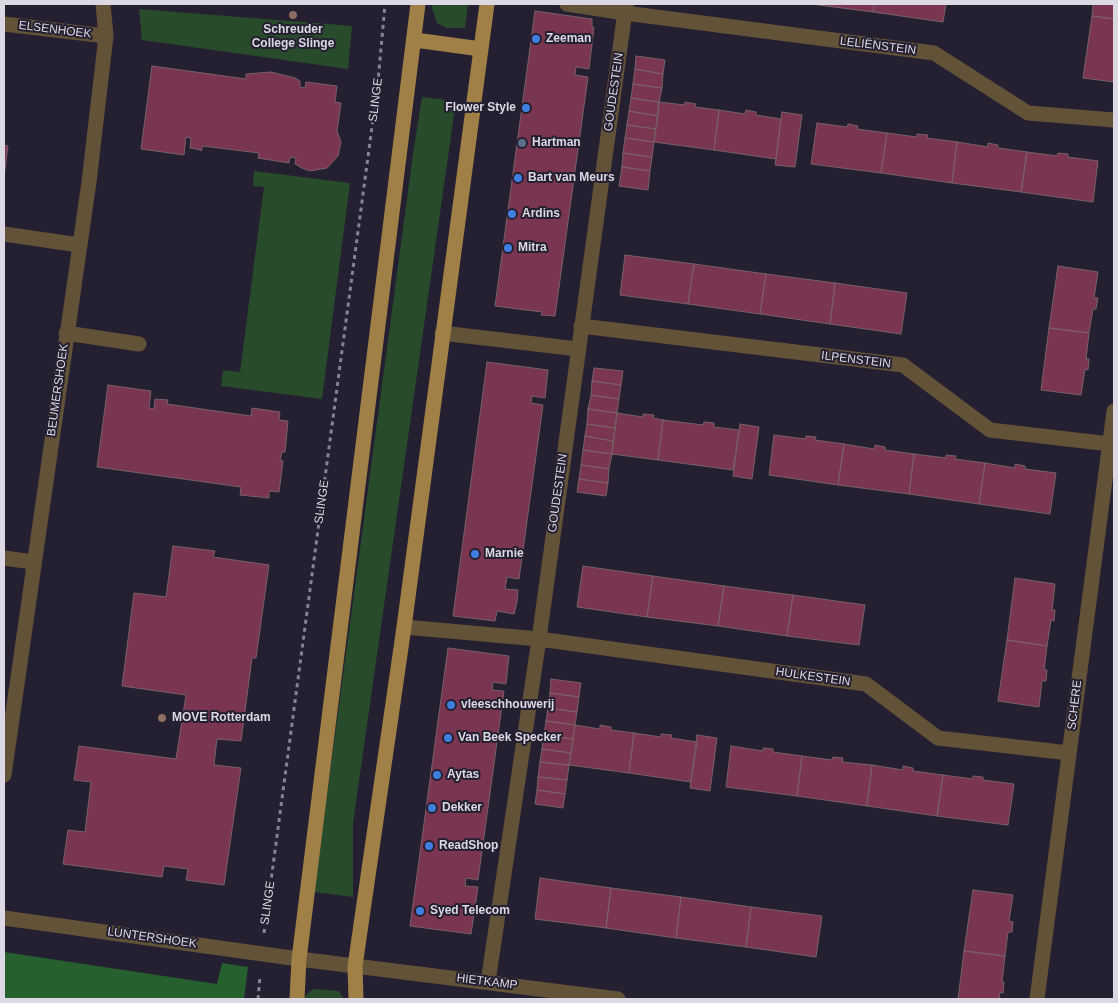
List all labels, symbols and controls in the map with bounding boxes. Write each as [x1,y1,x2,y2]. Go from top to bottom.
marker: Schreuder College Slinge [287,9,299,21]
street label: ELSENHOEK [18,18,92,42]
place label: Schreuder College Slinge [252,23,334,51]
place label: Zeeman [546,32,591,46]
marker: Zeeman [530,33,542,45]
street label: LELIËNSTEIN [839,34,917,58]
street label: GOUDESTEIN [601,52,627,132]
street label: SLINGE [366,77,386,123]
place label: Flower Style [445,101,516,115]
marker: Flower Style [520,102,532,114]
place label: Hartman [532,136,581,150]
marker: Hartman [516,137,528,149]
place label: Bart van Meurs [528,171,615,185]
marker: Bart van Meurs [512,172,524,184]
place label: Ardins [522,207,560,221]
marker: Ardins [506,208,518,220]
place label: Mitra [518,241,547,255]
marker: Mitra [502,242,514,254]
street label: BEUMERSHOEK [44,343,72,437]
street label: ILPENSTEIN [820,349,892,371]
street label: GOUDESTEIN [545,453,571,533]
street label: SLINGE [312,479,332,525]
place label: Marnie [485,547,524,561]
marker: Marnie [469,548,481,560]
street label: HULKESTEIN [775,665,851,689]
street label: SCHERE [1065,679,1085,731]
place label: vleeschhouwerij [461,698,554,712]
marker: vleeschhouwerij [445,699,457,711]
place label: MOVE Rotterdam [172,711,271,725]
marker: MOVE Rotterdam [156,712,168,724]
place label: Van Beek Specker [458,731,561,745]
marker: Van Beek Specker [442,732,454,744]
place label: Aytas [447,768,479,782]
marker: Aytas [431,769,443,781]
place label: Dekker [442,801,482,815]
marker: Dekker [426,802,438,814]
place label: ReadShop [439,839,498,853]
marker: ReadShop [423,840,435,852]
street label: SLINGE [258,880,278,926]
place label: Syed Telecom [430,904,510,918]
marker: Syed Telecom [414,905,426,917]
street label: LUNTERSHOEK [106,925,198,951]
street label: HIETKAMP [456,971,518,993]

